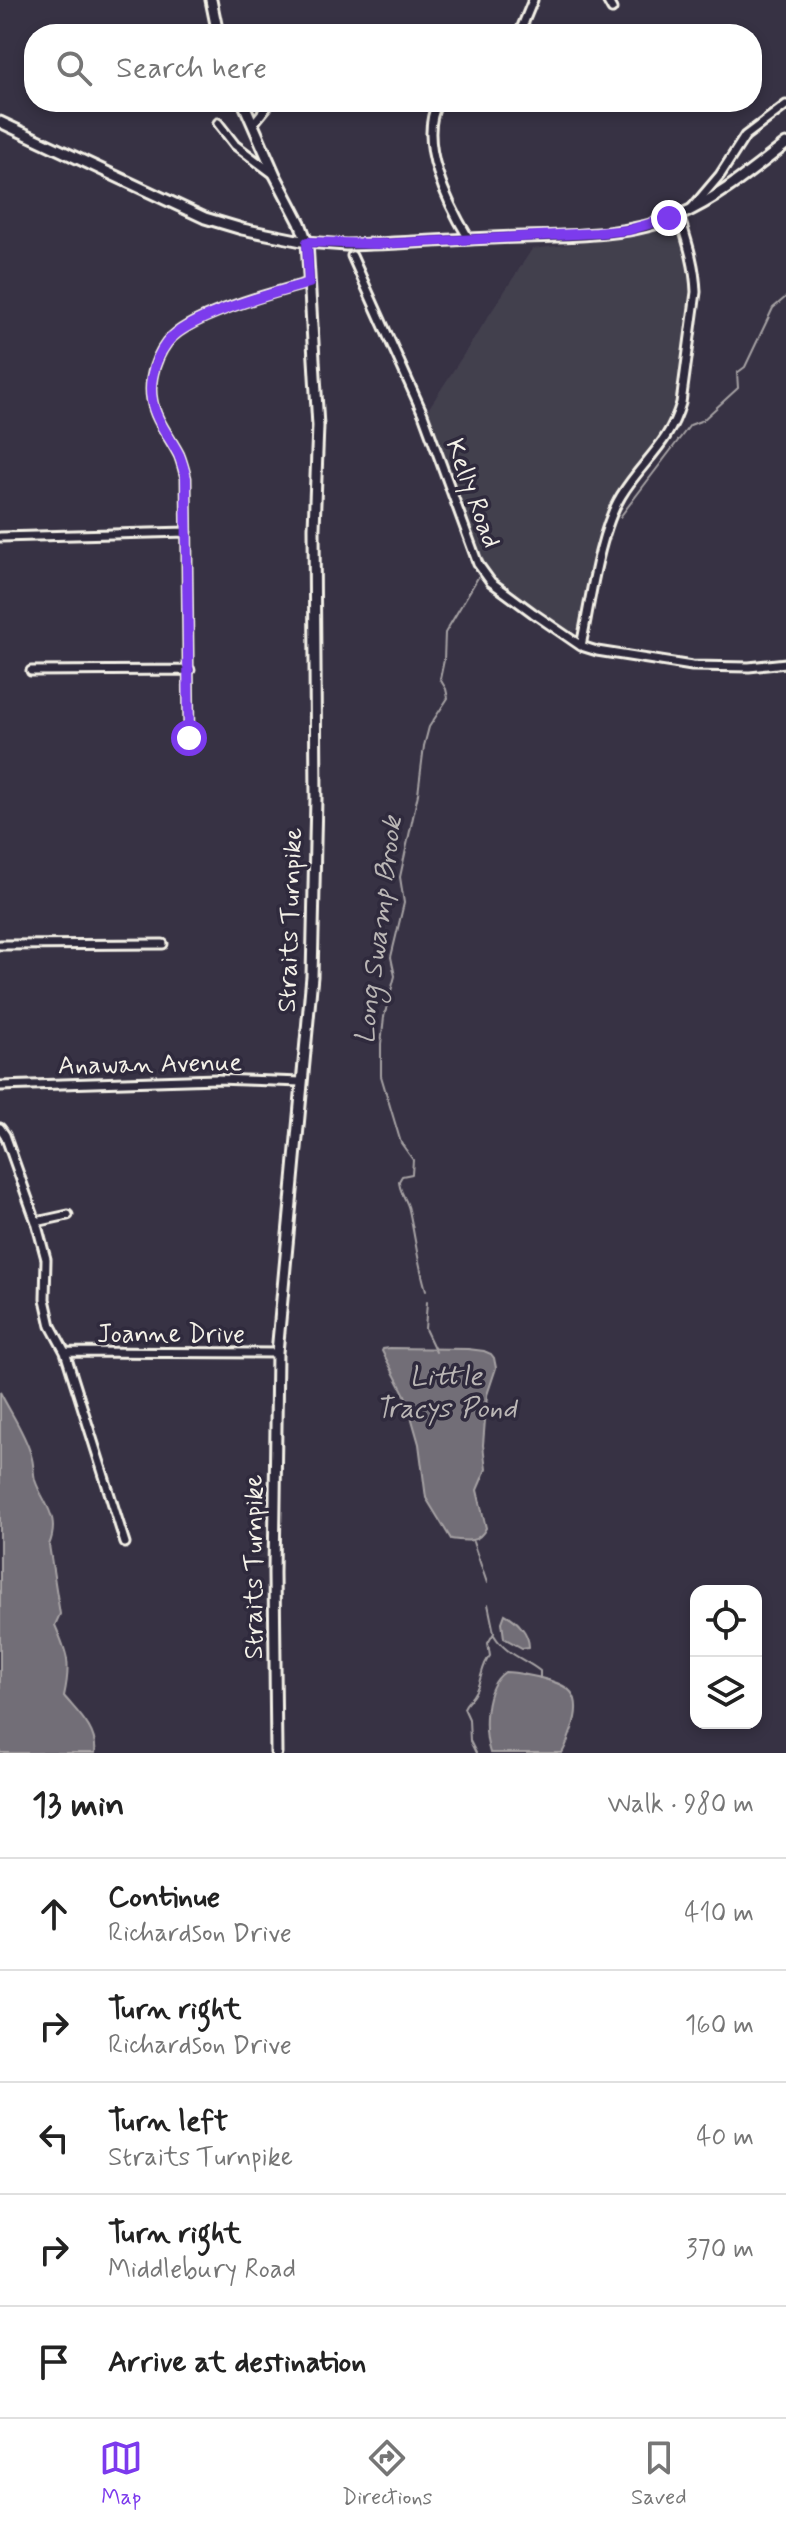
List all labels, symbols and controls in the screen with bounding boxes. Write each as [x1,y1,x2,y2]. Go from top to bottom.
search box [24,24,762,112]
icon: search [52,46,96,90]
text: Search here [116,49,267,88]
route end [651,200,687,236]
street label: Kelly Road [437,434,508,553]
route start [171,720,207,756]
water label: Long Swamp Brook [347,813,414,1046]
street label: Straits Turnpike [271,827,311,1013]
street label: Anawan Avenue [58,1046,243,1084]
street label: Joanne Drive [97,1318,245,1352]
water label: Little Tracys Pond [375,1359,519,1428]
street label: Straits Turnpike [238,1474,272,1660]
map controls [690,1585,762,1729]
button: locate [690,1585,762,1657]
button: layers [690,1657,762,1729]
text: 13 min [32,1783,125,1828]
text: Walk · 980 m [607,1788,754,1822]
text: Continue [108,1878,220,1917]
icon: ahead [32,1892,76,1936]
text: 410 m [684,1897,754,1931]
text: Richardson Drive [108,1917,292,1951]
text: Turn right [108,1990,241,2029]
icon: right [32,2004,76,2048]
text: 160 m [685,2009,754,2043]
text: Richardson Drive [108,2029,292,2063]
text: Turn left [108,2102,228,2141]
icon: left [32,2116,76,2160]
text: 40 m [696,2121,754,2155]
text: Straits Turnpike [108,2141,293,2175]
text: Turn right [108,2214,241,2253]
icon: right [32,2228,76,2272]
text: 370 m [686,2233,754,2267]
text: Middlebury Road [108,2253,296,2287]
icon: arrive [32,2340,76,2384]
text: Arrive at destination [108,2343,366,2382]
tab: Map [99,2436,143,2512]
tab: Directions [342,2436,432,2512]
tab: Saved [631,2436,687,2512]

